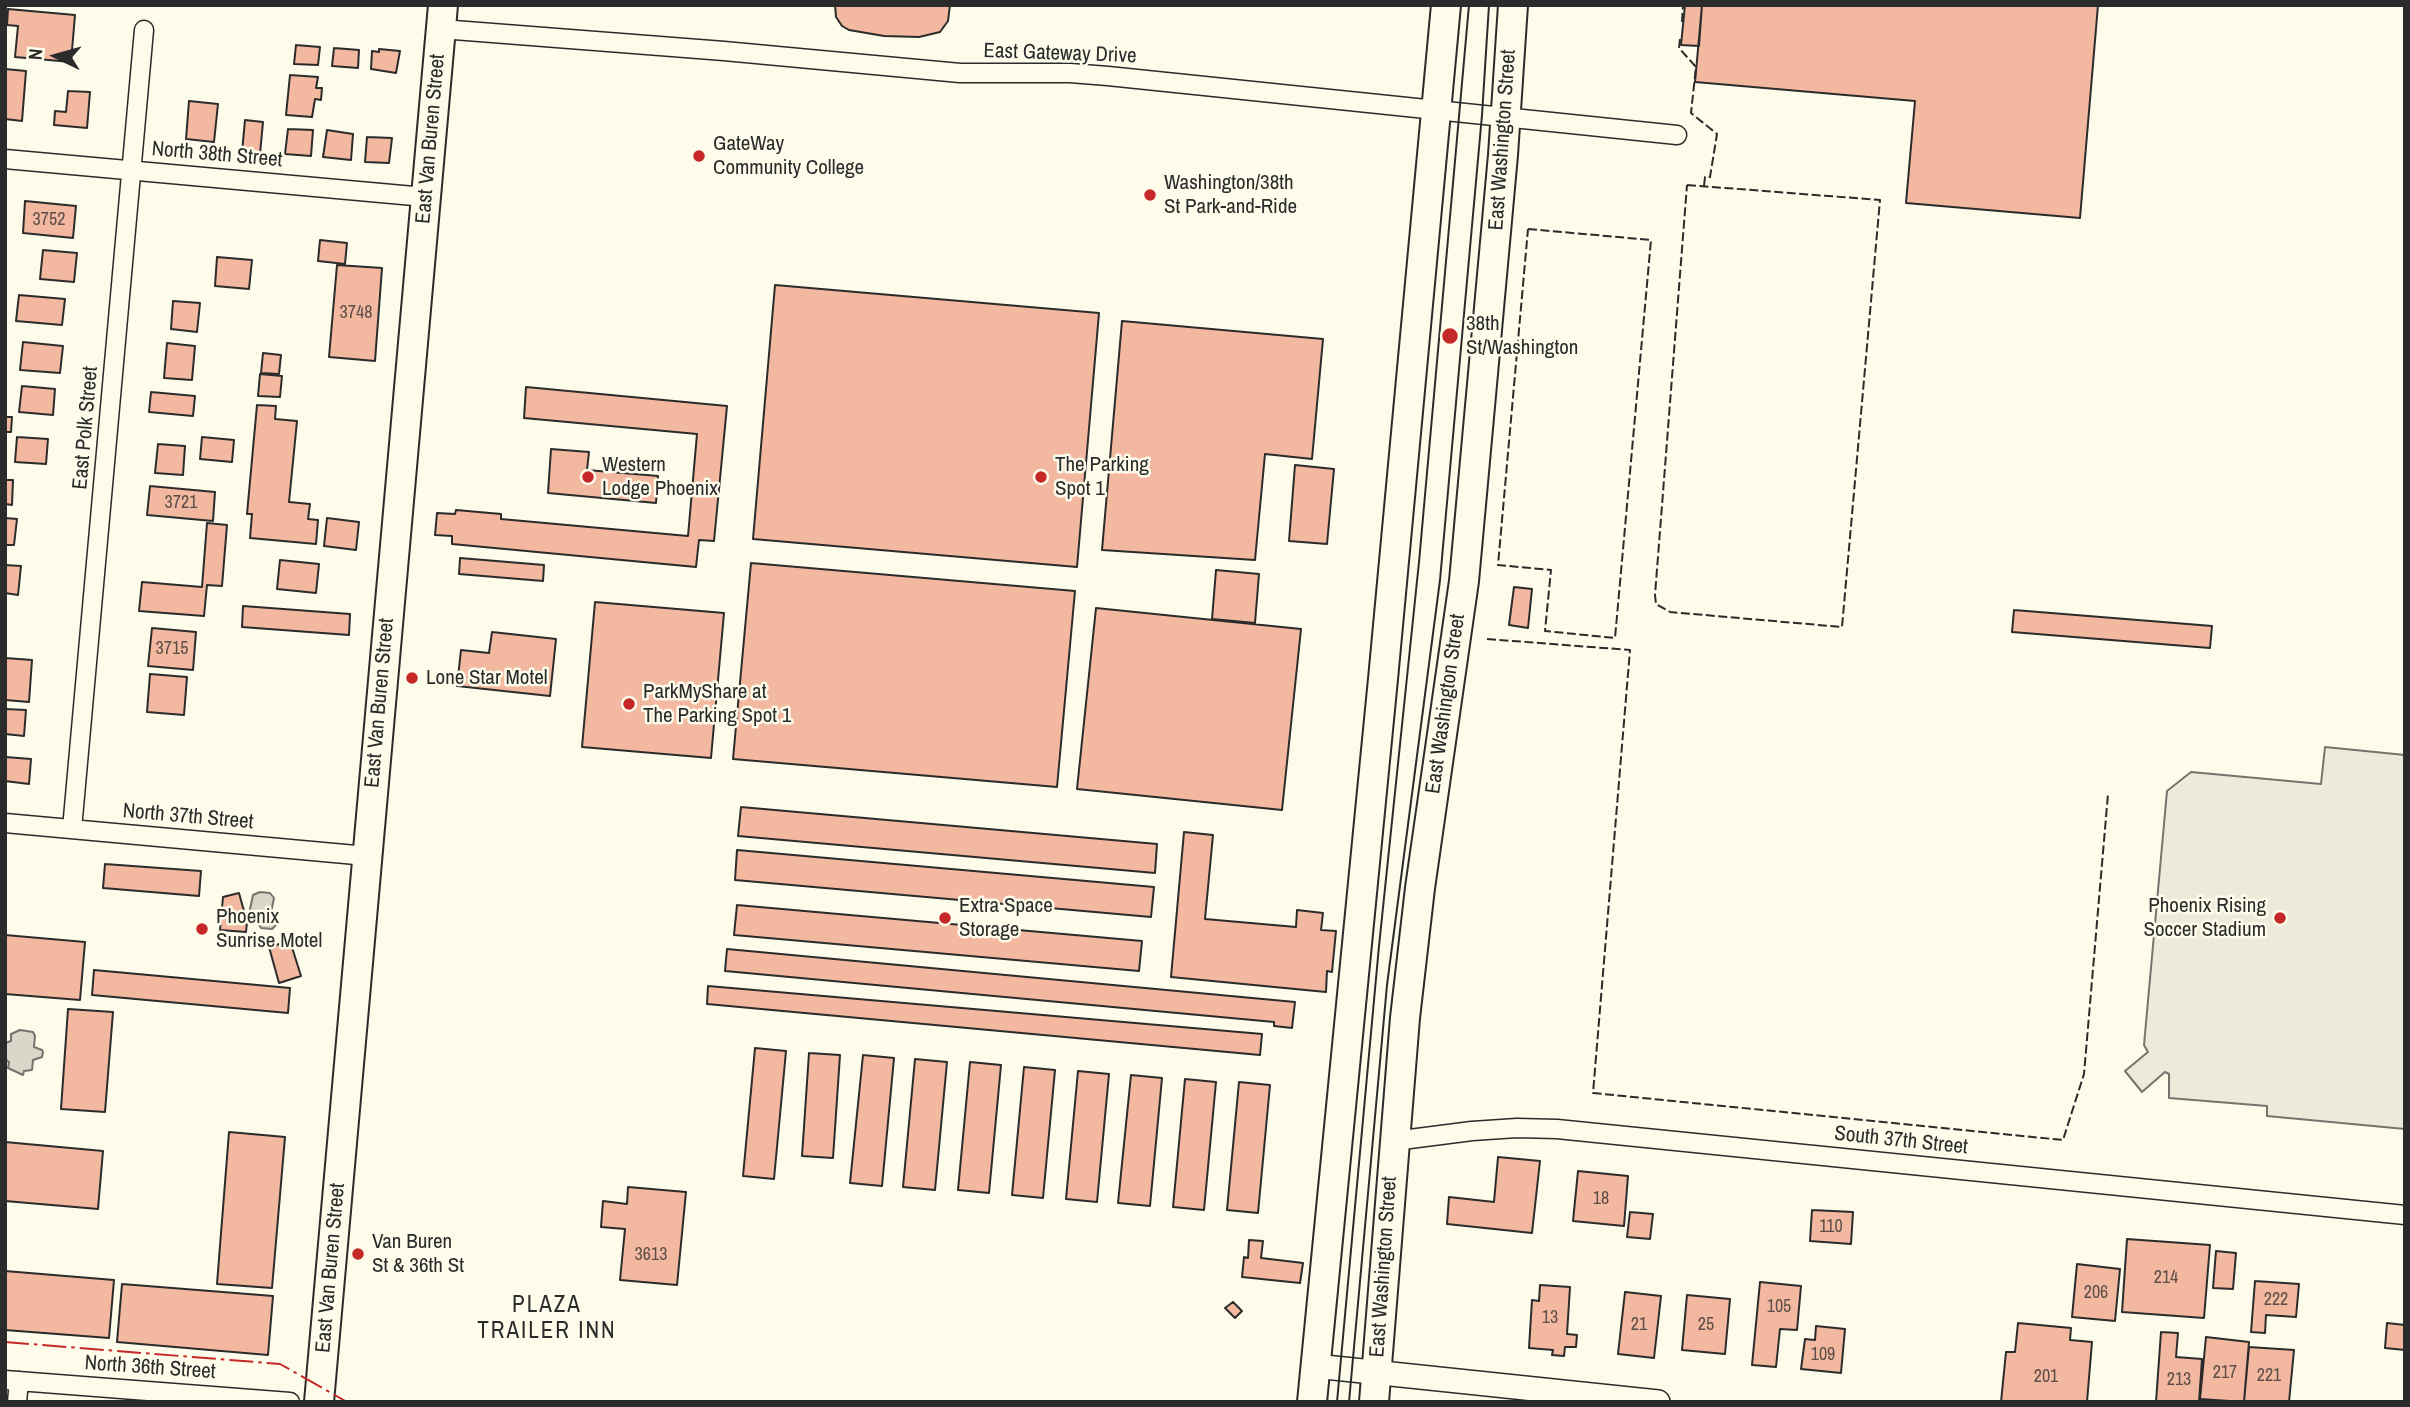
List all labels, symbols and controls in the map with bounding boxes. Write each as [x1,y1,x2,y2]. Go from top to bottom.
north arrow [21,21,91,91]
street label: East Gateway Drive [983,39,1137,69]
text: N [22,47,49,61]
street label: East Washington Street [1484,49,1522,231]
street label: East Van Buren Street [411,53,451,225]
place label: GateWay Community College [713,131,864,181]
street label: North 38th Street [151,137,283,173]
marker: GateWay Community College [691,148,707,164]
place label: Washington/38th St Park-and-Ride [1164,170,1297,220]
marker: Washington/38th St Park-and-Ride [1142,187,1158,203]
house number: 3752 [33,209,65,231]
house number: 3748 [340,302,372,324]
place label: 38th St/Washington [1466,311,1578,361]
marker: 38th St/Washington [1440,326,1460,346]
street label: East Polk Street [68,365,104,491]
place label: Western Lodge Phoenix [602,452,718,502]
place label: The Parking Spot 1 [1055,452,1149,502]
marker: Western Lodge Phoenix [580,469,596,485]
marker: The Parking Spot 1 [1033,469,1049,485]
house number: 3721 [165,492,197,514]
street label: East Washington Street [1421,613,1471,795]
street label: East Van Buren Street [360,617,400,789]
house number: 3715 [156,638,188,660]
place label: Lone Star Motel [426,665,548,691]
marker: Lone Star Motel [404,670,420,686]
place label: ParkMyShare at The Parking Spot 1 [643,679,791,729]
marker: ParkMyShare at The Parking Spot 1 [621,696,637,712]
street label: North 37th Street [122,799,254,835]
place label: Extra Space Storage [959,893,1053,943]
place label: Phoenix Rising Soccer Stadium [2143,893,2266,943]
place label: Phoenix Sunrise Motel [216,904,322,954]
marker: Extra Space Storage [937,910,953,926]
marker: Phoenix Rising Soccer Stadium [2272,910,2288,926]
marker: Phoenix Sunrise Motel [194,921,210,937]
street label: South 37th Street [1833,1121,1969,1161]
street label: East Washington Street [1365,1176,1403,1358]
street label: East Van Buren Street [311,1182,351,1354]
house number: 18 [1593,1188,1609,1210]
house number: 110 [1819,1216,1843,1238]
place label: Van Buren St & 36th St [372,1229,464,1279]
house number: 3613 [635,1244,667,1266]
marker: Van Buren St & 36th St [350,1246,366,1262]
house number: 214 [2154,1267,2178,1289]
house number: 206 [2084,1282,2108,1304]
house number: 222 [2264,1289,2288,1311]
district label: PLAZA TRAILER INN [479,1292,615,1346]
house number: 105 [1767,1296,1791,1318]
house number: 13 [1542,1307,1558,1329]
house number: 21 [1631,1314,1647,1336]
house number: 25 [1698,1314,1714,1336]
house number: 109 [1811,1344,1835,1366]
street label: North 36th Street [84,1351,216,1385]
house number: 217 [2213,1362,2237,1384]
house number: 221 [2257,1365,2281,1387]
house number: 201 [2034,1366,2058,1388]
house number: 213 [2167,1369,2191,1391]

